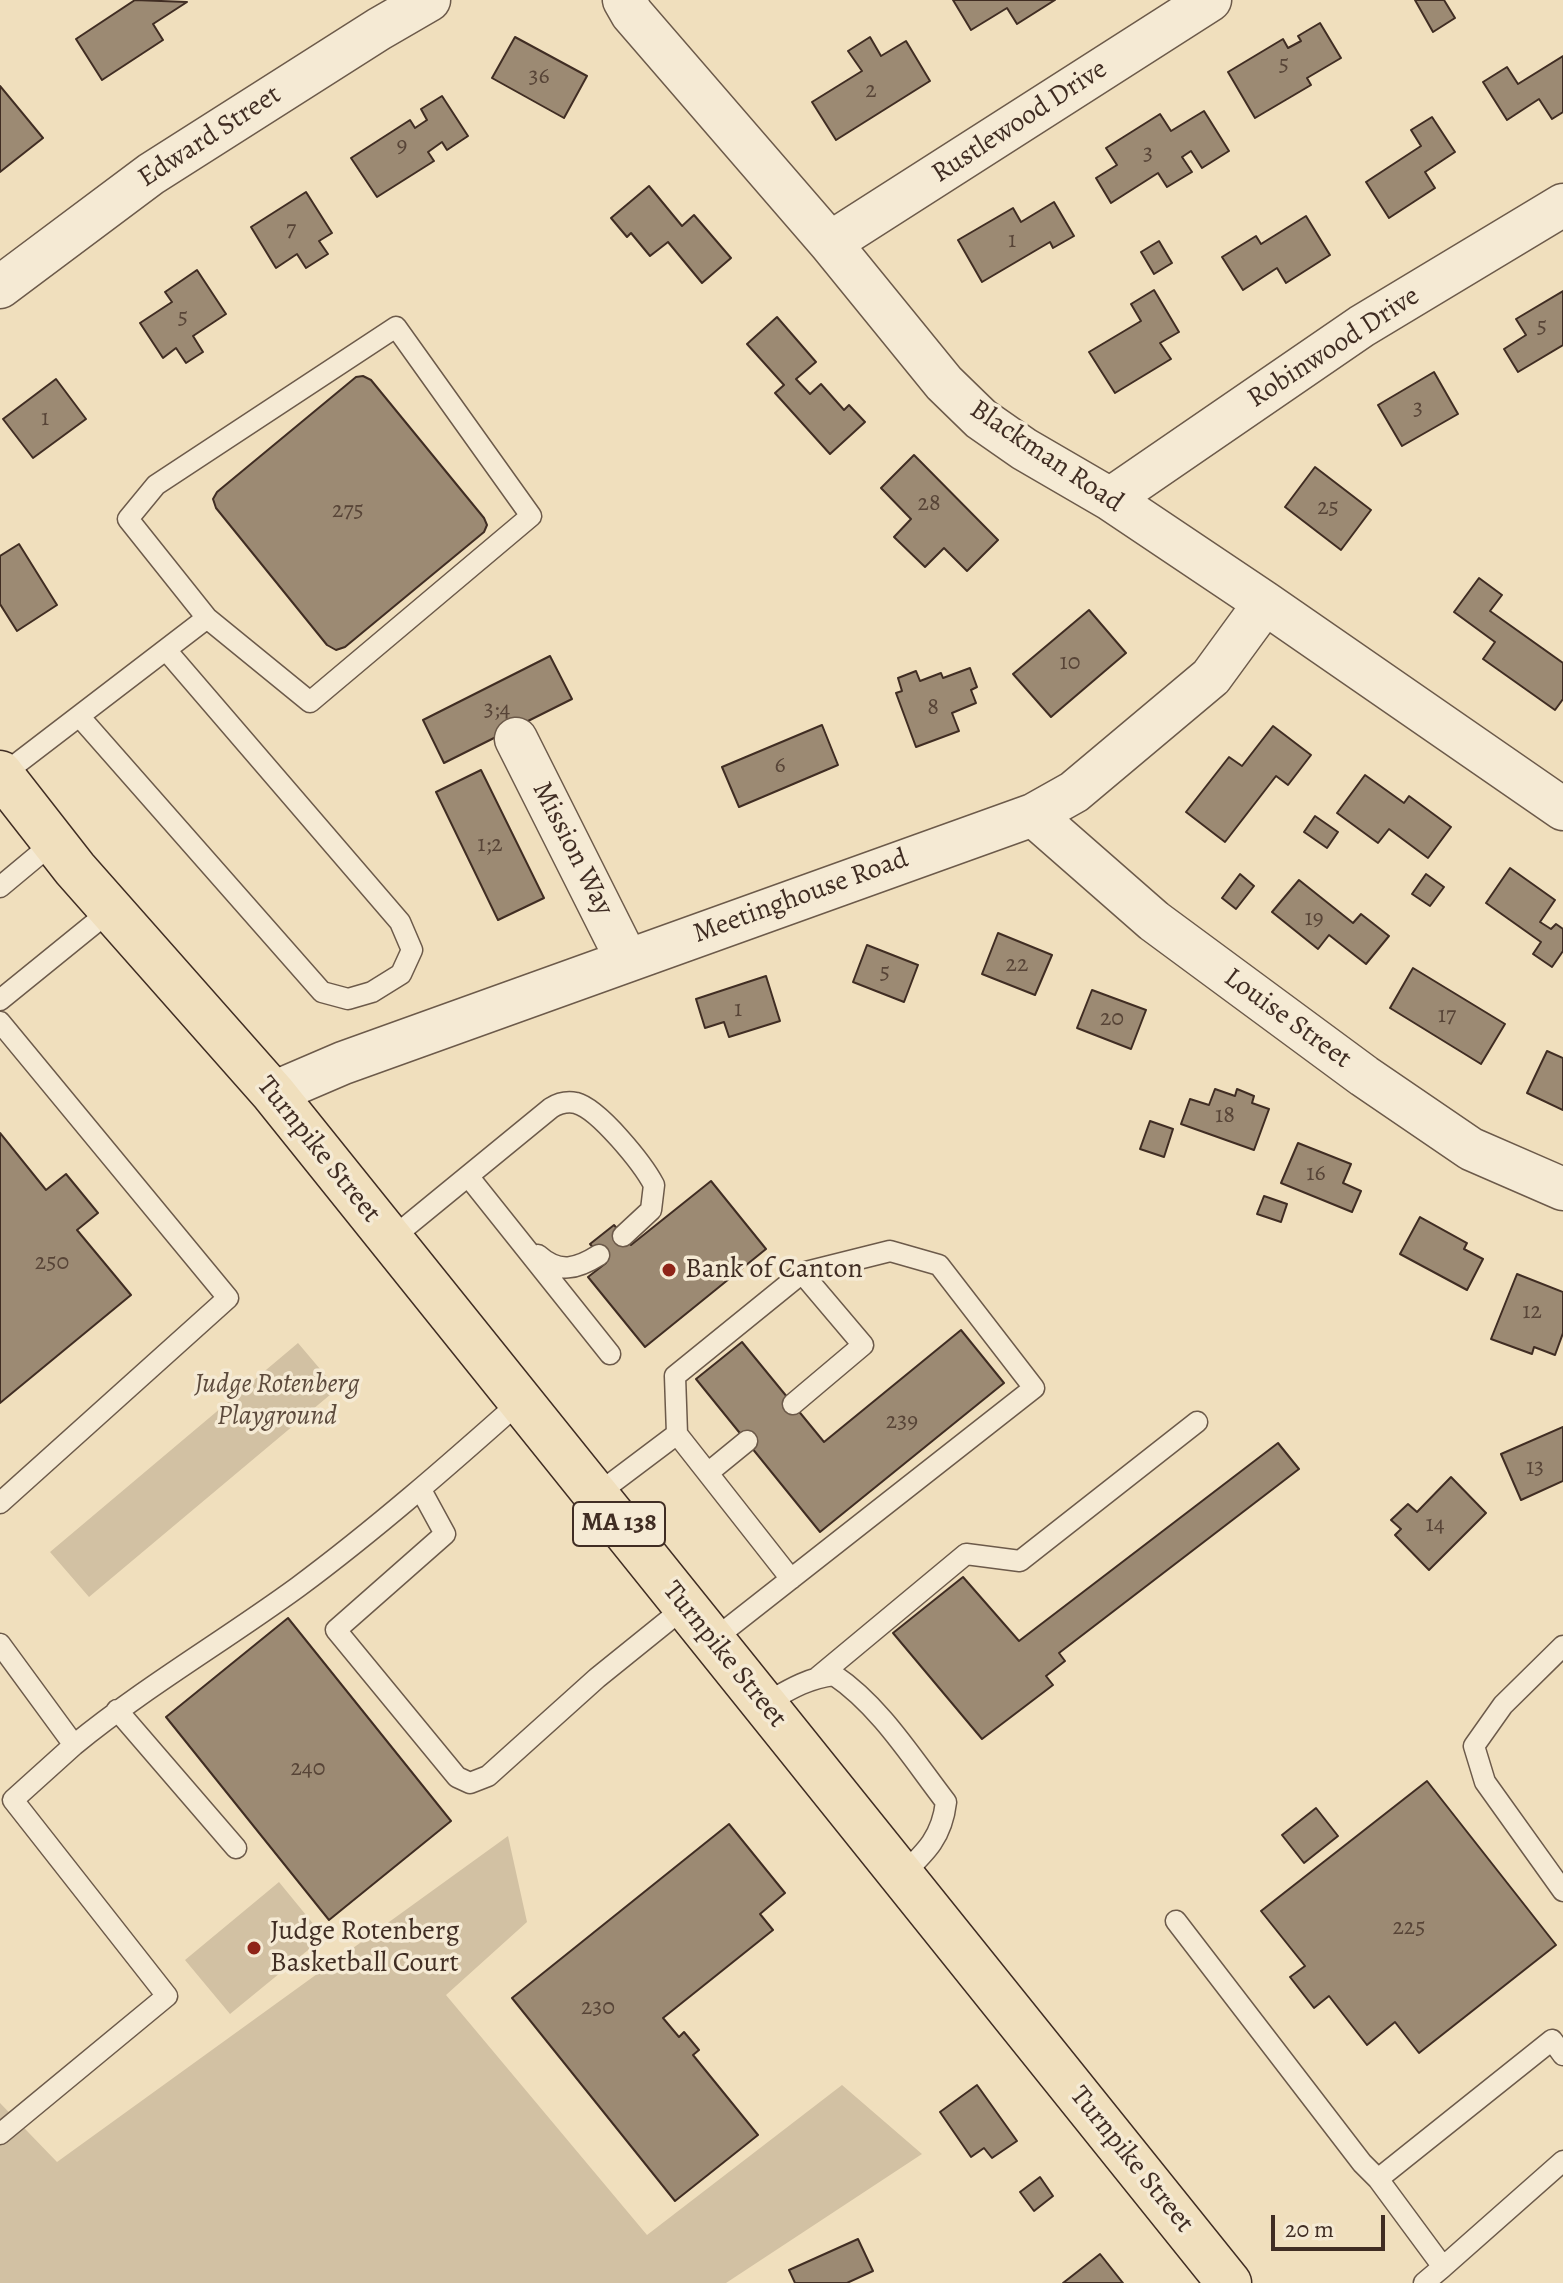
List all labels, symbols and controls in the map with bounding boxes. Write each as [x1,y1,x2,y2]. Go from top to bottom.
house number: 5 [1279,51,1289,79]
street label: Rustlewood Drive [926,53,1114,191]
house number: 36 [528,63,550,91]
house number: 2 [865,77,877,105]
street label: Edward Street [132,78,288,196]
house number: 9 [397,132,407,160]
house number: 3 [1143,140,1153,168]
house number: 7 [286,216,296,244]
house number: 1 [1008,227,1016,255]
street label: Robinwood Drive [1242,280,1426,416]
house number: 5 [178,304,188,332]
house number: 5 [1537,313,1547,341]
street label: Blackman Road [963,393,1129,521]
house number: 3 [1413,395,1423,423]
house number: 1 [41,405,49,433]
house number: 28 [917,490,941,518]
house number: 25 [1317,494,1339,522]
house number: 275 [332,497,364,525]
house number: 10 [1060,649,1080,677]
house number: 8 [927,694,939,722]
house number: 3;4 [484,696,510,724]
house number: 6 [774,752,786,780]
street label: Mission Way [524,777,620,921]
house number: 1;2 [477,831,503,859]
street label: Meetinghouse Road [689,842,913,952]
house number: 19 [1304,905,1324,933]
house number: 22 [1006,951,1028,979]
house number: 5 [880,959,890,987]
street label: Louise Street [1217,962,1357,1076]
house number: 1 [734,996,742,1024]
house number: 17 [1438,1002,1456,1030]
house number: 20 [1100,1005,1124,1033]
street label: Turnpike Street [249,1070,387,1230]
house number: 18 [1215,1102,1235,1130]
house number: 16 [1306,1160,1326,1188]
house number: 250 [35,1249,69,1277]
place label: Bank of Canton [685,1253,863,1287]
marker: Bank of Canton [660,1261,678,1279]
house number: 12 [1522,1298,1542,1326]
park label: Judge Rotenberg Playground [194,1368,360,1434]
house number: 239 [886,1408,918,1436]
house number: 13 [1526,1454,1544,1482]
road number: MA 138 [573,1502,665,1546]
house number: 14 [1425,1511,1445,1539]
street label: Turnpike Street [655,1575,793,1735]
house number: 240 [290,1755,326,1783]
house number: 225 [1392,1914,1426,1942]
place label: Judge Rotenberg Basketball Court [270,1915,459,1981]
marker: Judge Rotenberg Basketball Court [245,1939,263,1957]
house number: 230 [581,1994,615,2022]
street label: Turnpike Street [1062,2080,1200,2240]
scale bar [1275,2199,1389,2249]
text: 20 m [1285,2213,1334,2245]

